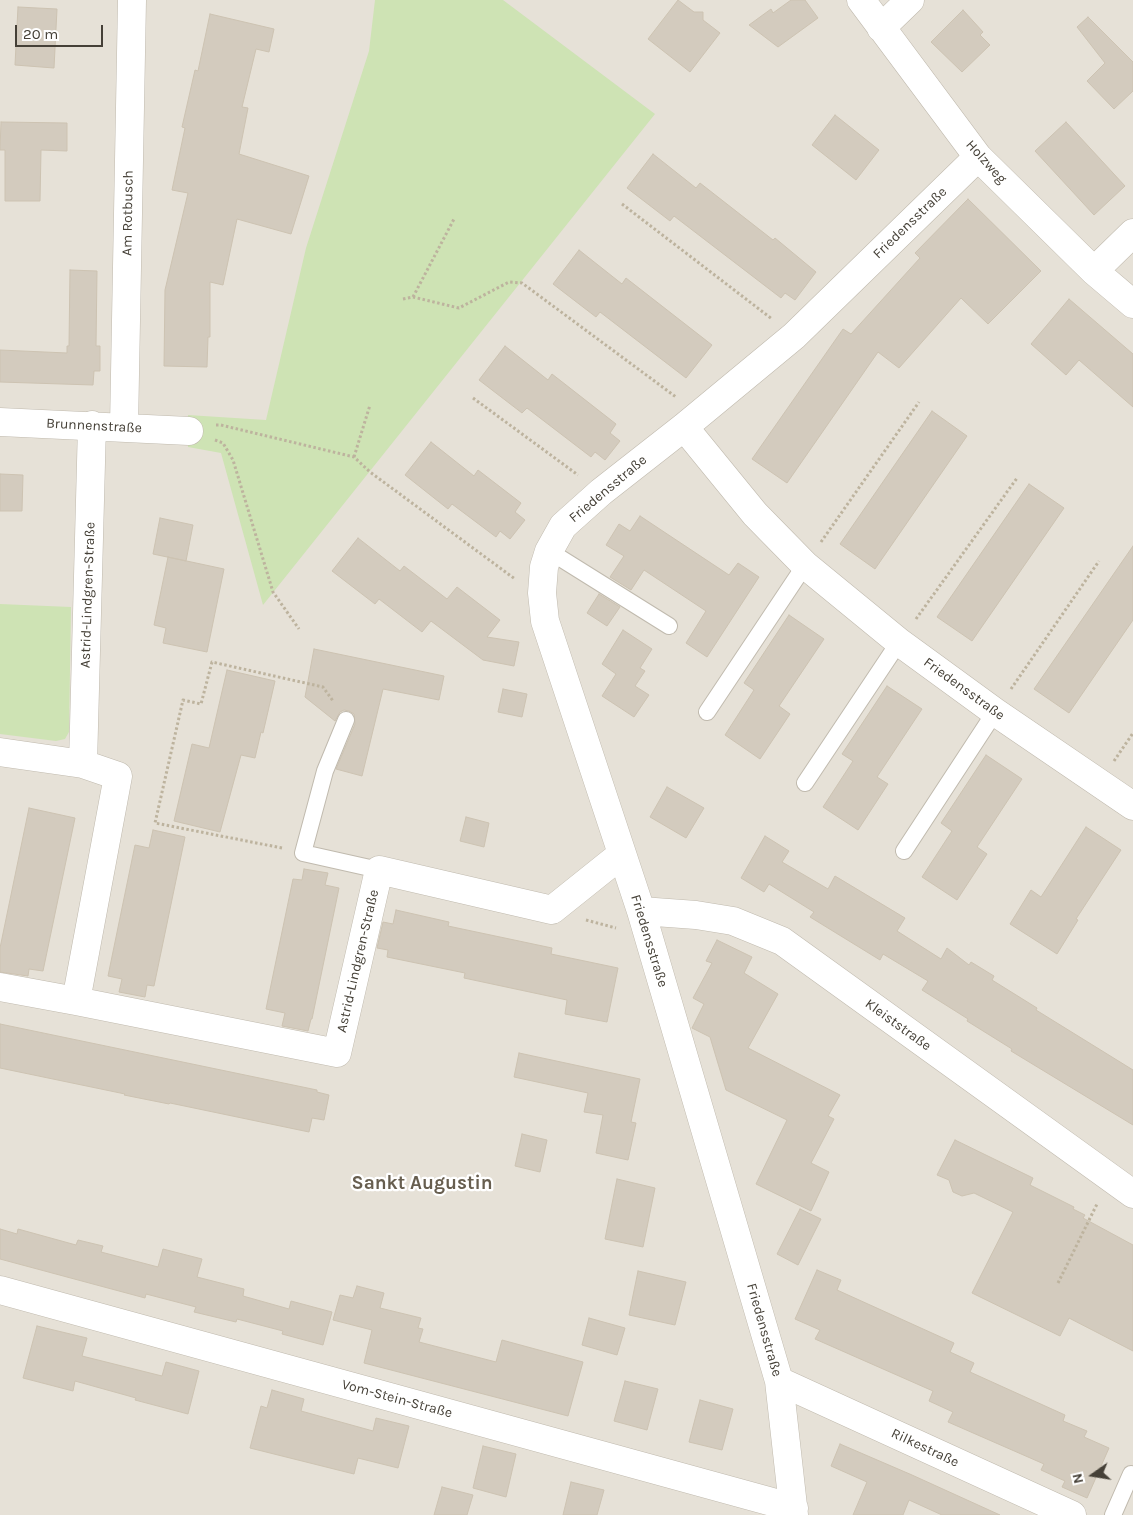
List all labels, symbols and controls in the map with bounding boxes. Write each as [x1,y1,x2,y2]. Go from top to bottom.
scale bar [18,15,105,47]
text: 20 m [23,25,58,43]
street label: Holzweg [962,137,1010,187]
street label: Am Rotbusch [119,170,137,256]
street label: Friedensstraße [870,184,950,262]
street label: Brunnenstraße [46,415,142,437]
street label: Friedensstraße [566,452,650,526]
street label: Astrid-Lindgren-Straße [77,522,99,668]
street label: Friedensstraße [920,654,1008,724]
street label: Astrid-Lindgren-Straße [333,888,383,1034]
street label: Friedensstraße [627,893,671,989]
street label: Kleiststraße [862,995,934,1055]
district label: Sankt Augustin [352,1173,492,1195]
street label: Friedensstraße [743,1281,785,1379]
street label: Vom-Stein-Straße [340,1376,454,1422]
street label: Rilkestraße [888,1425,962,1471]
north arrow [1068,1450,1118,1500]
text: N [1068,1472,1087,1485]

